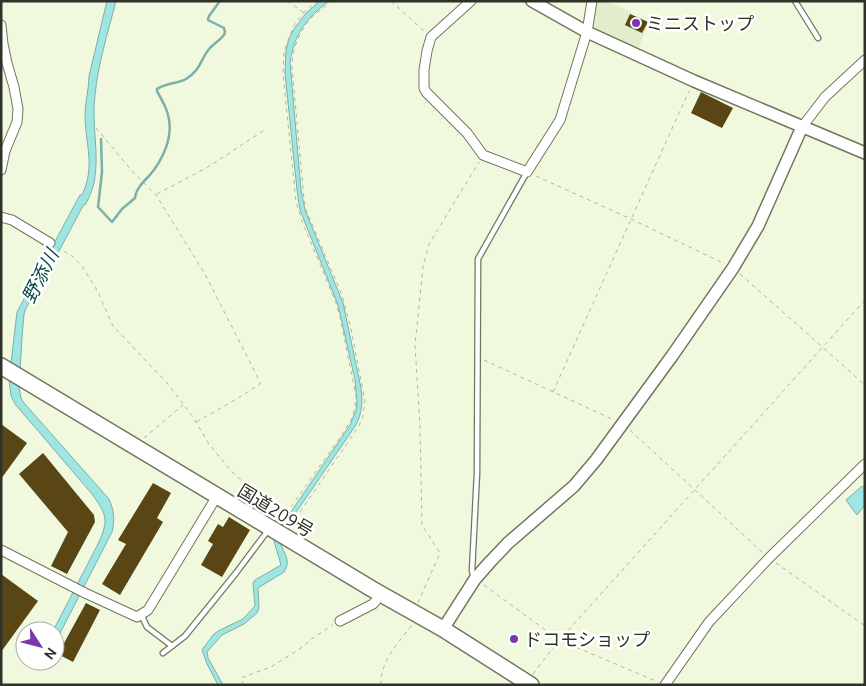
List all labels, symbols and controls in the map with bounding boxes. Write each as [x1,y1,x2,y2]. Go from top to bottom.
place label: ミニストップ [646,13,754,33]
marker: ミニストップ [630,17,642,29]
water label: 野添川 [17,244,64,306]
street label: 国道209号 [235,480,317,540]
north arrow [15,621,65,671]
place label: ドコモショップ [524,629,650,649]
marker: ドコモショップ [508,633,520,645]
text: N [41,645,60,663]

